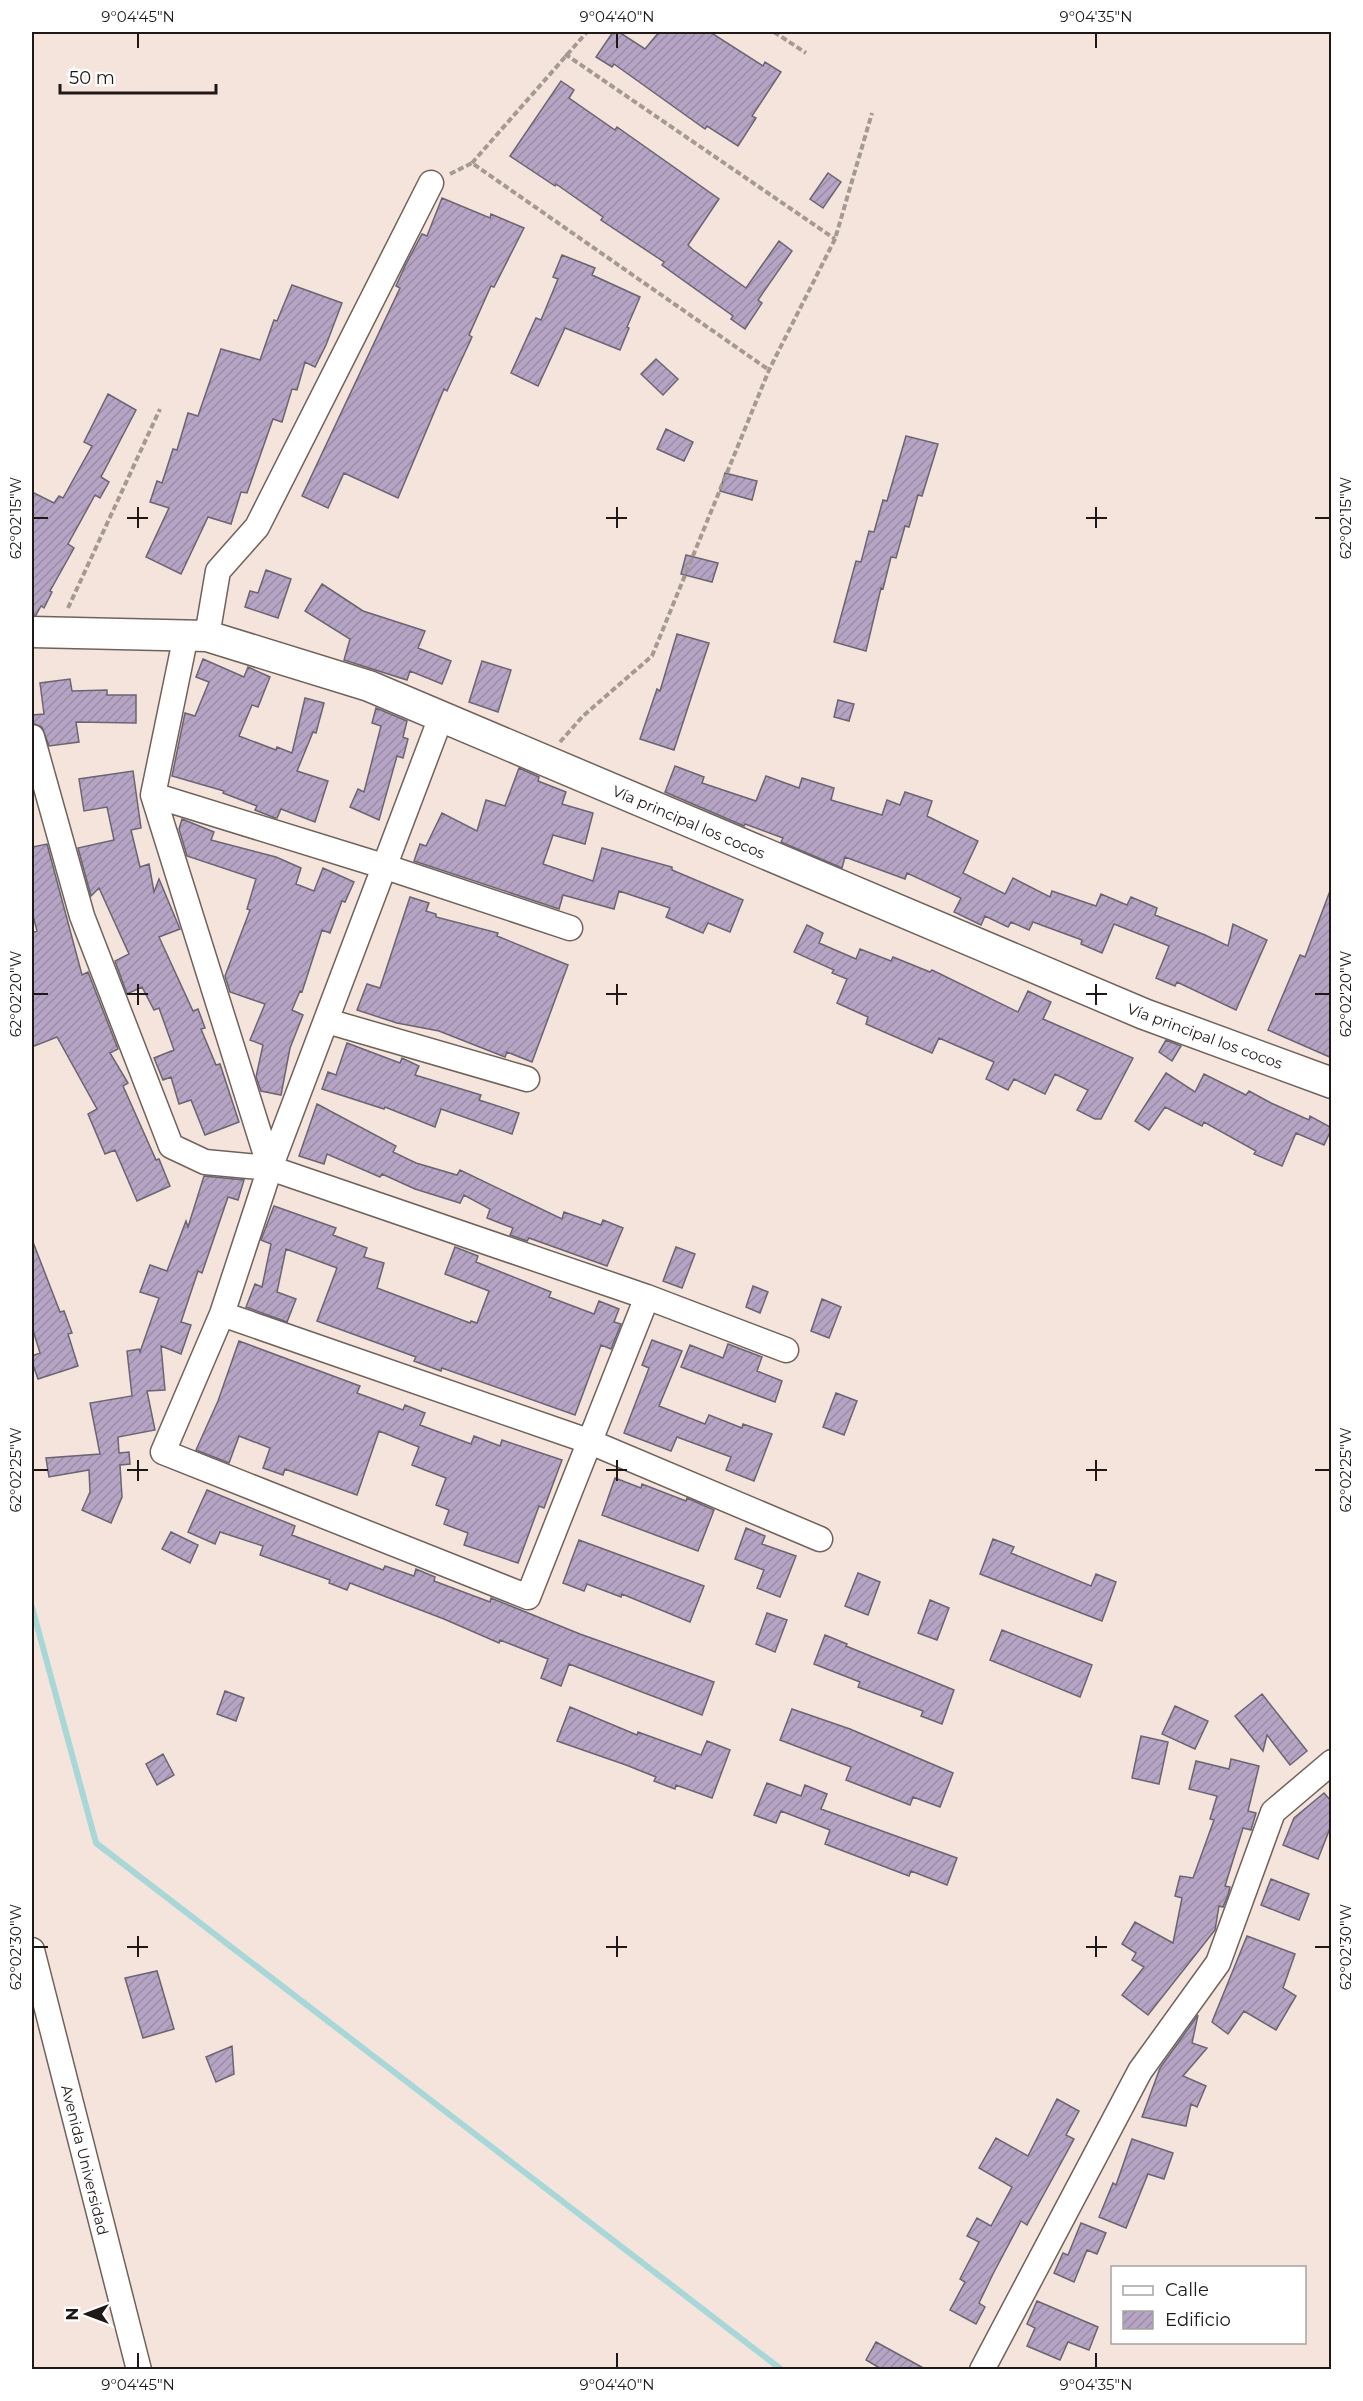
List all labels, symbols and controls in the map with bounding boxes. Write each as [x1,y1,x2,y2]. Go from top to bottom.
text: 9°04'45"N [101,7,175,26]
text: 9°04'40"N [579,7,655,26]
text: 9°04'35"N [1060,7,1132,26]
scale bar [60,57,216,95]
text: 50 m [69,67,115,89]
text: 62°02'15"W [6,477,25,559]
text: 62°02'15"W [1336,477,1355,559]
street label: Vía principal los cocos [610,781,768,863]
text: 62°02'20"W [6,950,25,1037]
text: 62°02'20"W [1336,950,1355,1037]
street label: Vía principal los cocos [1125,999,1285,1073]
text: 62°02'25"W [6,1427,25,1513]
text: 62°02'25"W [1336,1427,1355,1513]
text: 62°02'30"W [6,1903,25,1990]
text: 62°02'30"W [1336,1903,1355,1990]
street label: Avenida Universidad [57,2083,113,2237]
legend [1111,2266,1306,2344]
text: Calle [1165,2279,1209,2301]
north arrow [57,2284,117,2344]
text: N [63,2308,82,2320]
text: Edificio [1165,2309,1231,2331]
text: 9°04'45"N [101,2375,175,2394]
text: 9°04'40"N [579,2375,655,2394]
text: 9°04'35"N [1060,2375,1132,2394]

